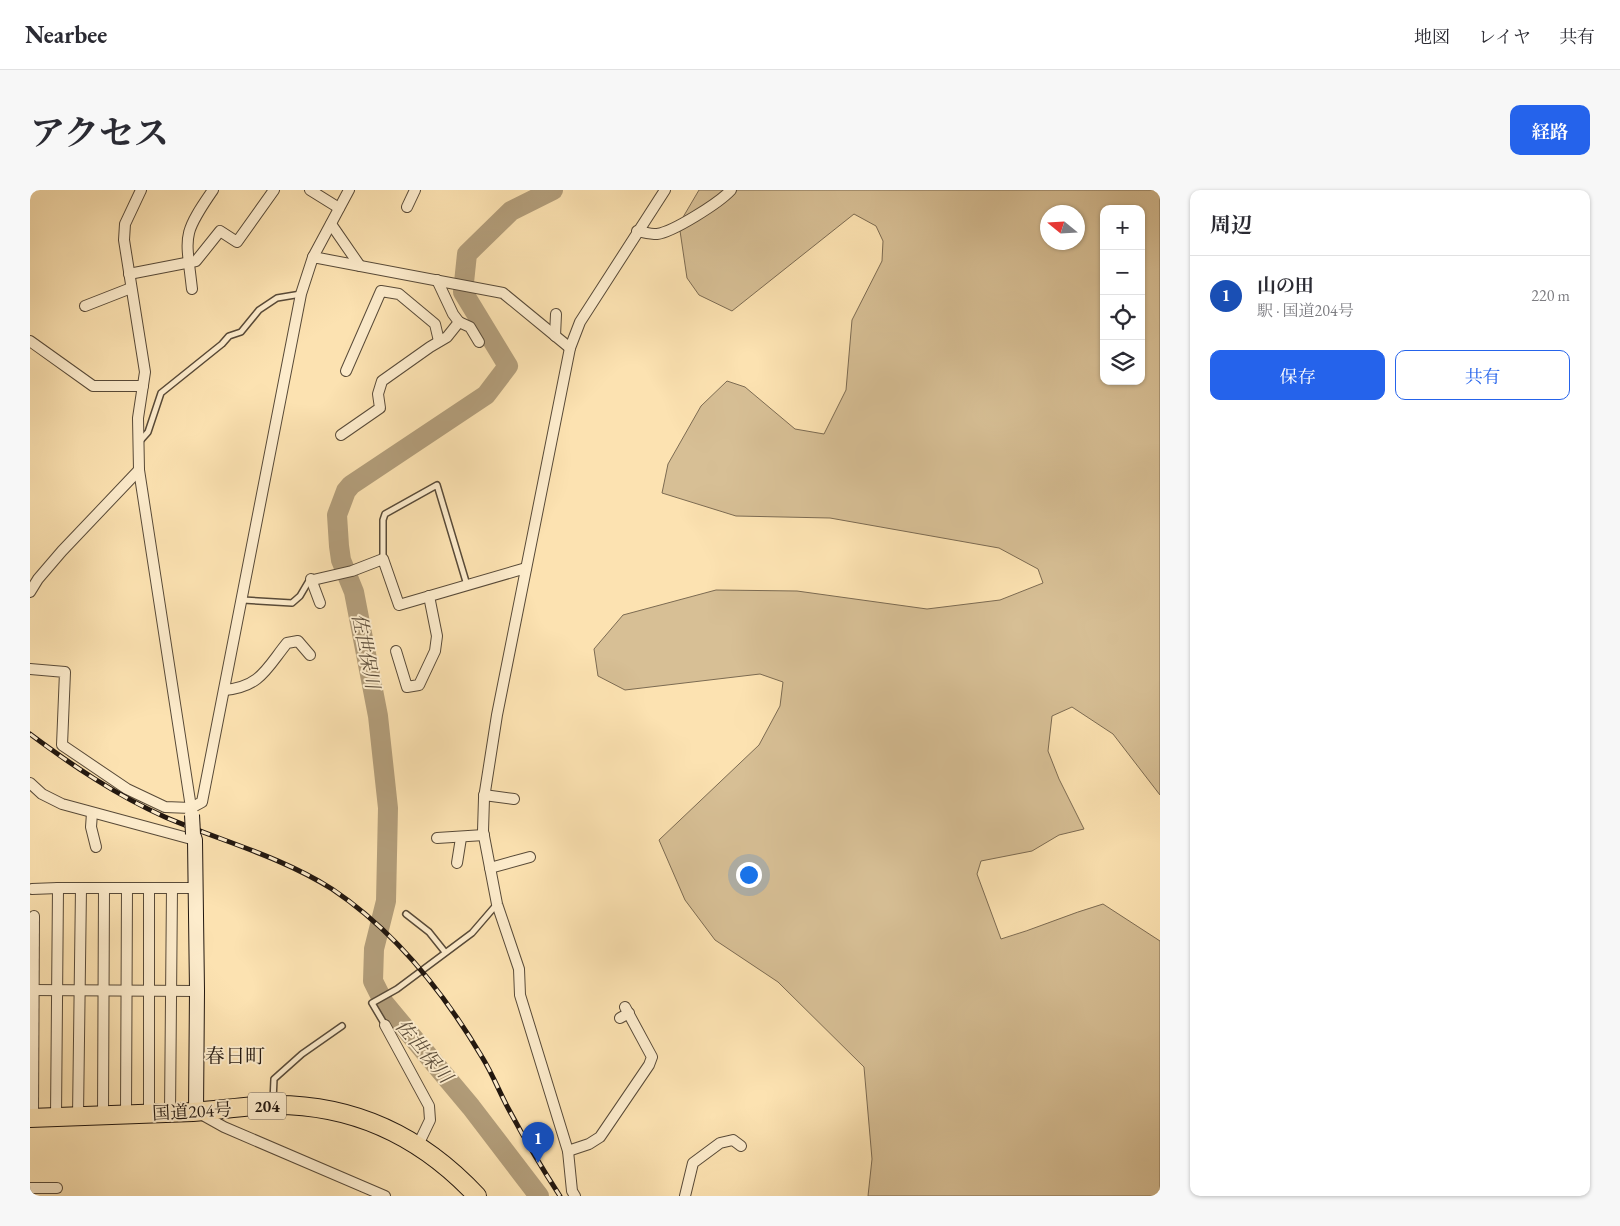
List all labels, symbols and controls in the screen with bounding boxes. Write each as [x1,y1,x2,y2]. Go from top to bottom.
text: Nearbee [25,19,107,50]
text: 地図 [1414,25,1450,48]
text: レイヤ [1478,25,1531,48]
text: 共有 [1559,25,1595,48]
button: 経路 [1510,105,1590,155]
text: アクセス [30,110,169,155]
north arrow [1040,205,1085,250]
map controls [1100,205,1145,385]
button: + [1100,205,1145,250]
text: 周辺 [1210,211,1252,238]
button: − [1100,250,1145,295]
text: 山の田 [1257,273,1314,298]
text: 1 [1222,285,1230,306]
text: 220 m [1531,285,1570,306]
button: locate [1100,295,1145,340]
text: 駅 · 国道204号 [1257,300,1354,321]
button: layers [1100,340,1145,385]
button: 保存 [1210,350,1385,400]
button: 共有 [1395,350,1570,400]
water label: 佐世保川 [346,611,386,693]
your location [736,862,762,888]
water label: 佐世保川 [390,1014,459,1090]
district label: 春日町 [205,1043,265,1069]
road number: 204 [248,1092,286,1119]
street label: 国道204号 [151,1097,233,1125]
pin: 1 [522,1122,554,1163]

